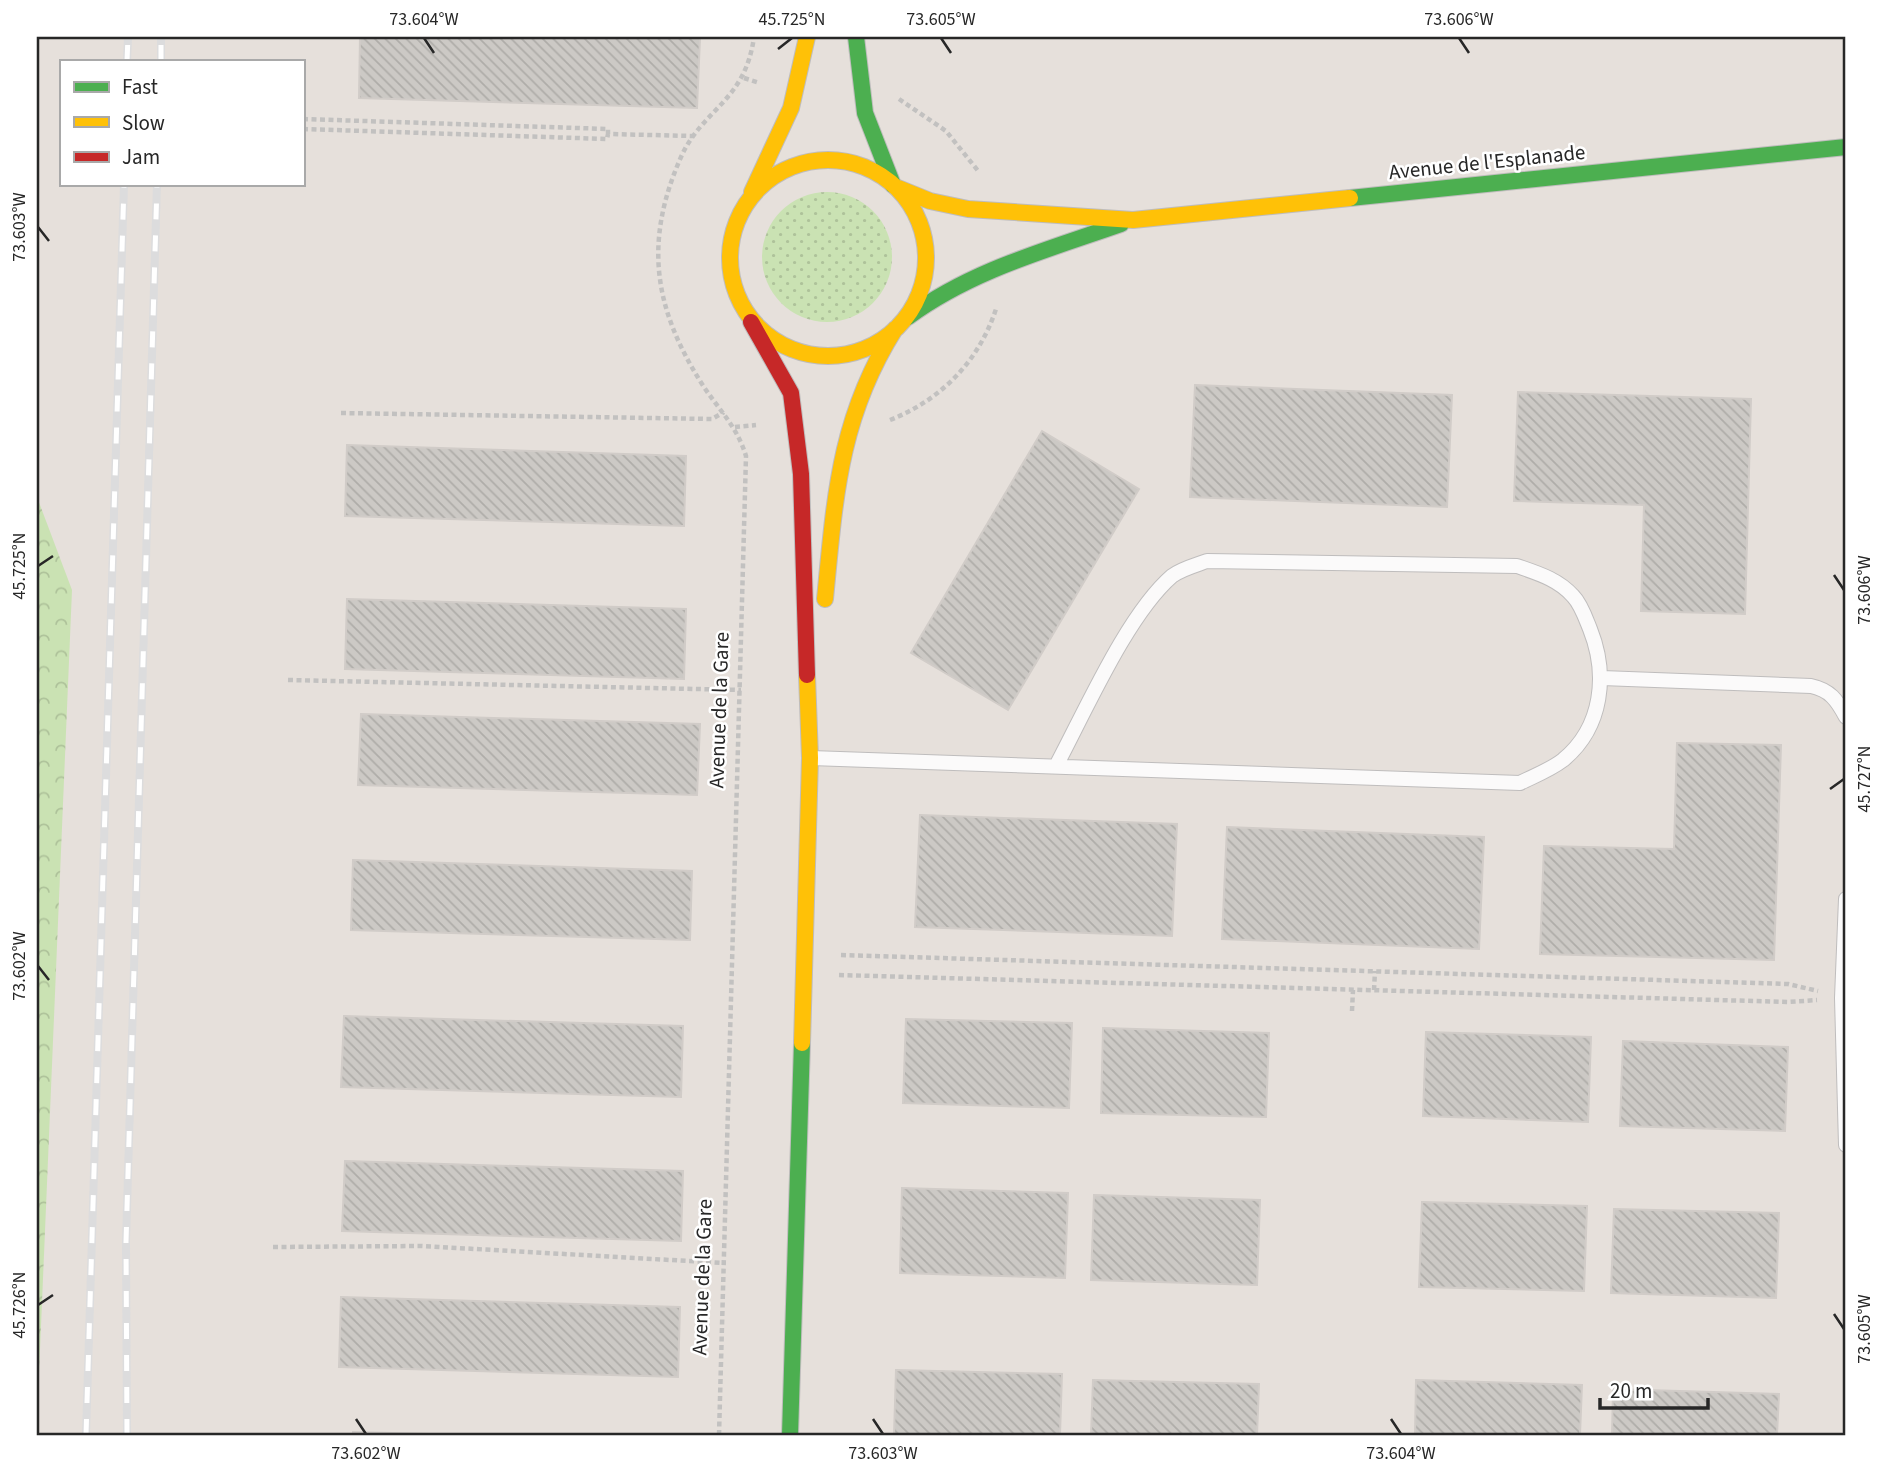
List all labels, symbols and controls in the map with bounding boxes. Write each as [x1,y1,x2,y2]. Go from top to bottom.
text: 73.604°W [389,7,459,32]
text: 45.725°N [759,7,825,32]
text: 73.605°W [906,7,976,32]
text: 73.606°W [1424,7,1494,32]
legend [60,60,304,186]
text: Fast [122,72,158,102]
text: Slow [122,108,165,138]
street label: Avenue de l'Esplanade [1387,137,1587,187]
text: Jam [122,142,160,172]
text: 73.603°W [7,192,32,262]
text: 45.725°N [7,533,32,599]
text: 73.606°W [1852,555,1877,625]
street label: Avenue de la Gare [701,631,737,789]
text: 45.727°N [1852,746,1877,812]
text: 73.602°W [7,931,32,1001]
street label: Avenue de la Gare [684,1198,720,1356]
text: 45.726°N [7,1272,32,1338]
text: 73.605°W [1852,1294,1877,1364]
scale bar [1600,1367,1708,1411]
text: 20 m [1610,1376,1652,1406]
text: 73.602°W [331,1441,401,1466]
text: 73.603°W [848,1441,918,1466]
text: 73.604°W [1366,1441,1436,1466]

